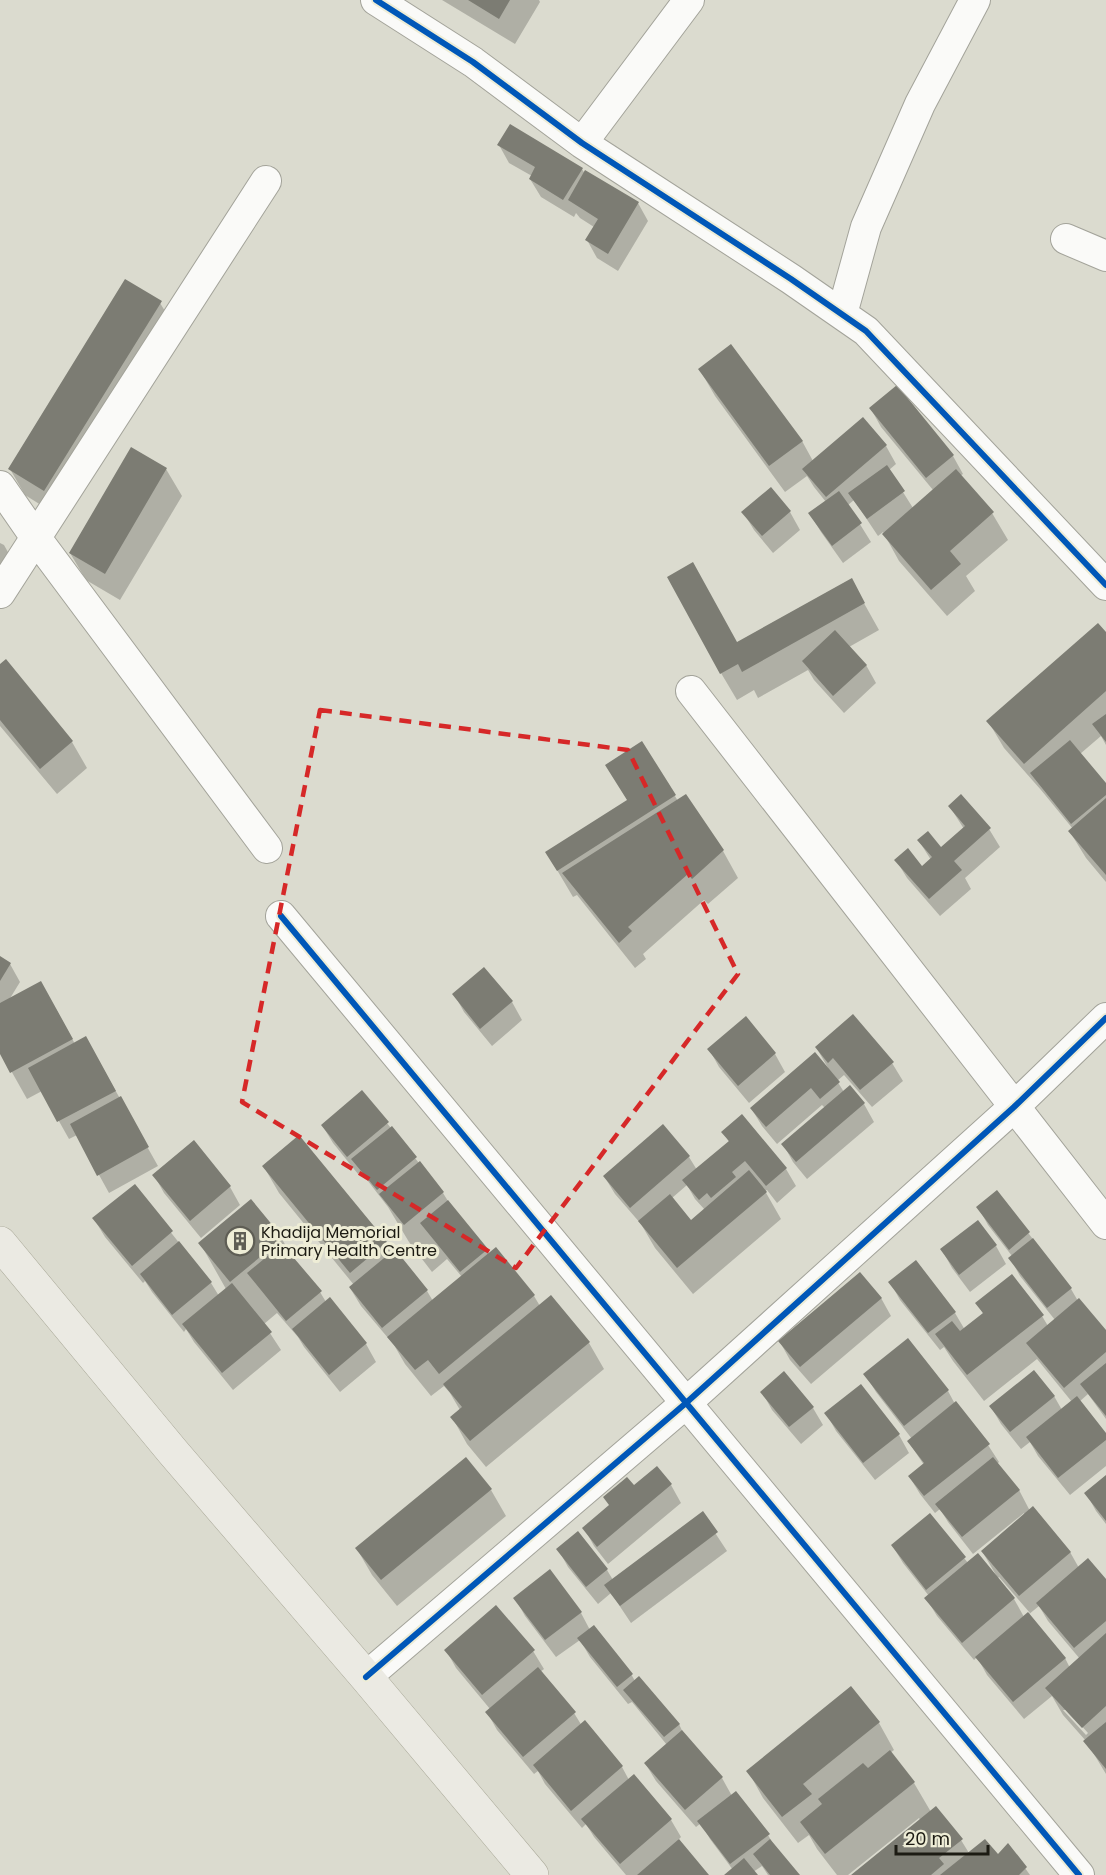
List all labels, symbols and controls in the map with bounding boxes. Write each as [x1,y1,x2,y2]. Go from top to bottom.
place label: Khadija Memorial Primary Health Centre [261,1221,437,1262]
building icon: Khadija Memorial Primary Health Centre [224,1225,256,1257]
scale bar [896,1818,988,1856]
text: 20 m [905,1826,950,1851]

